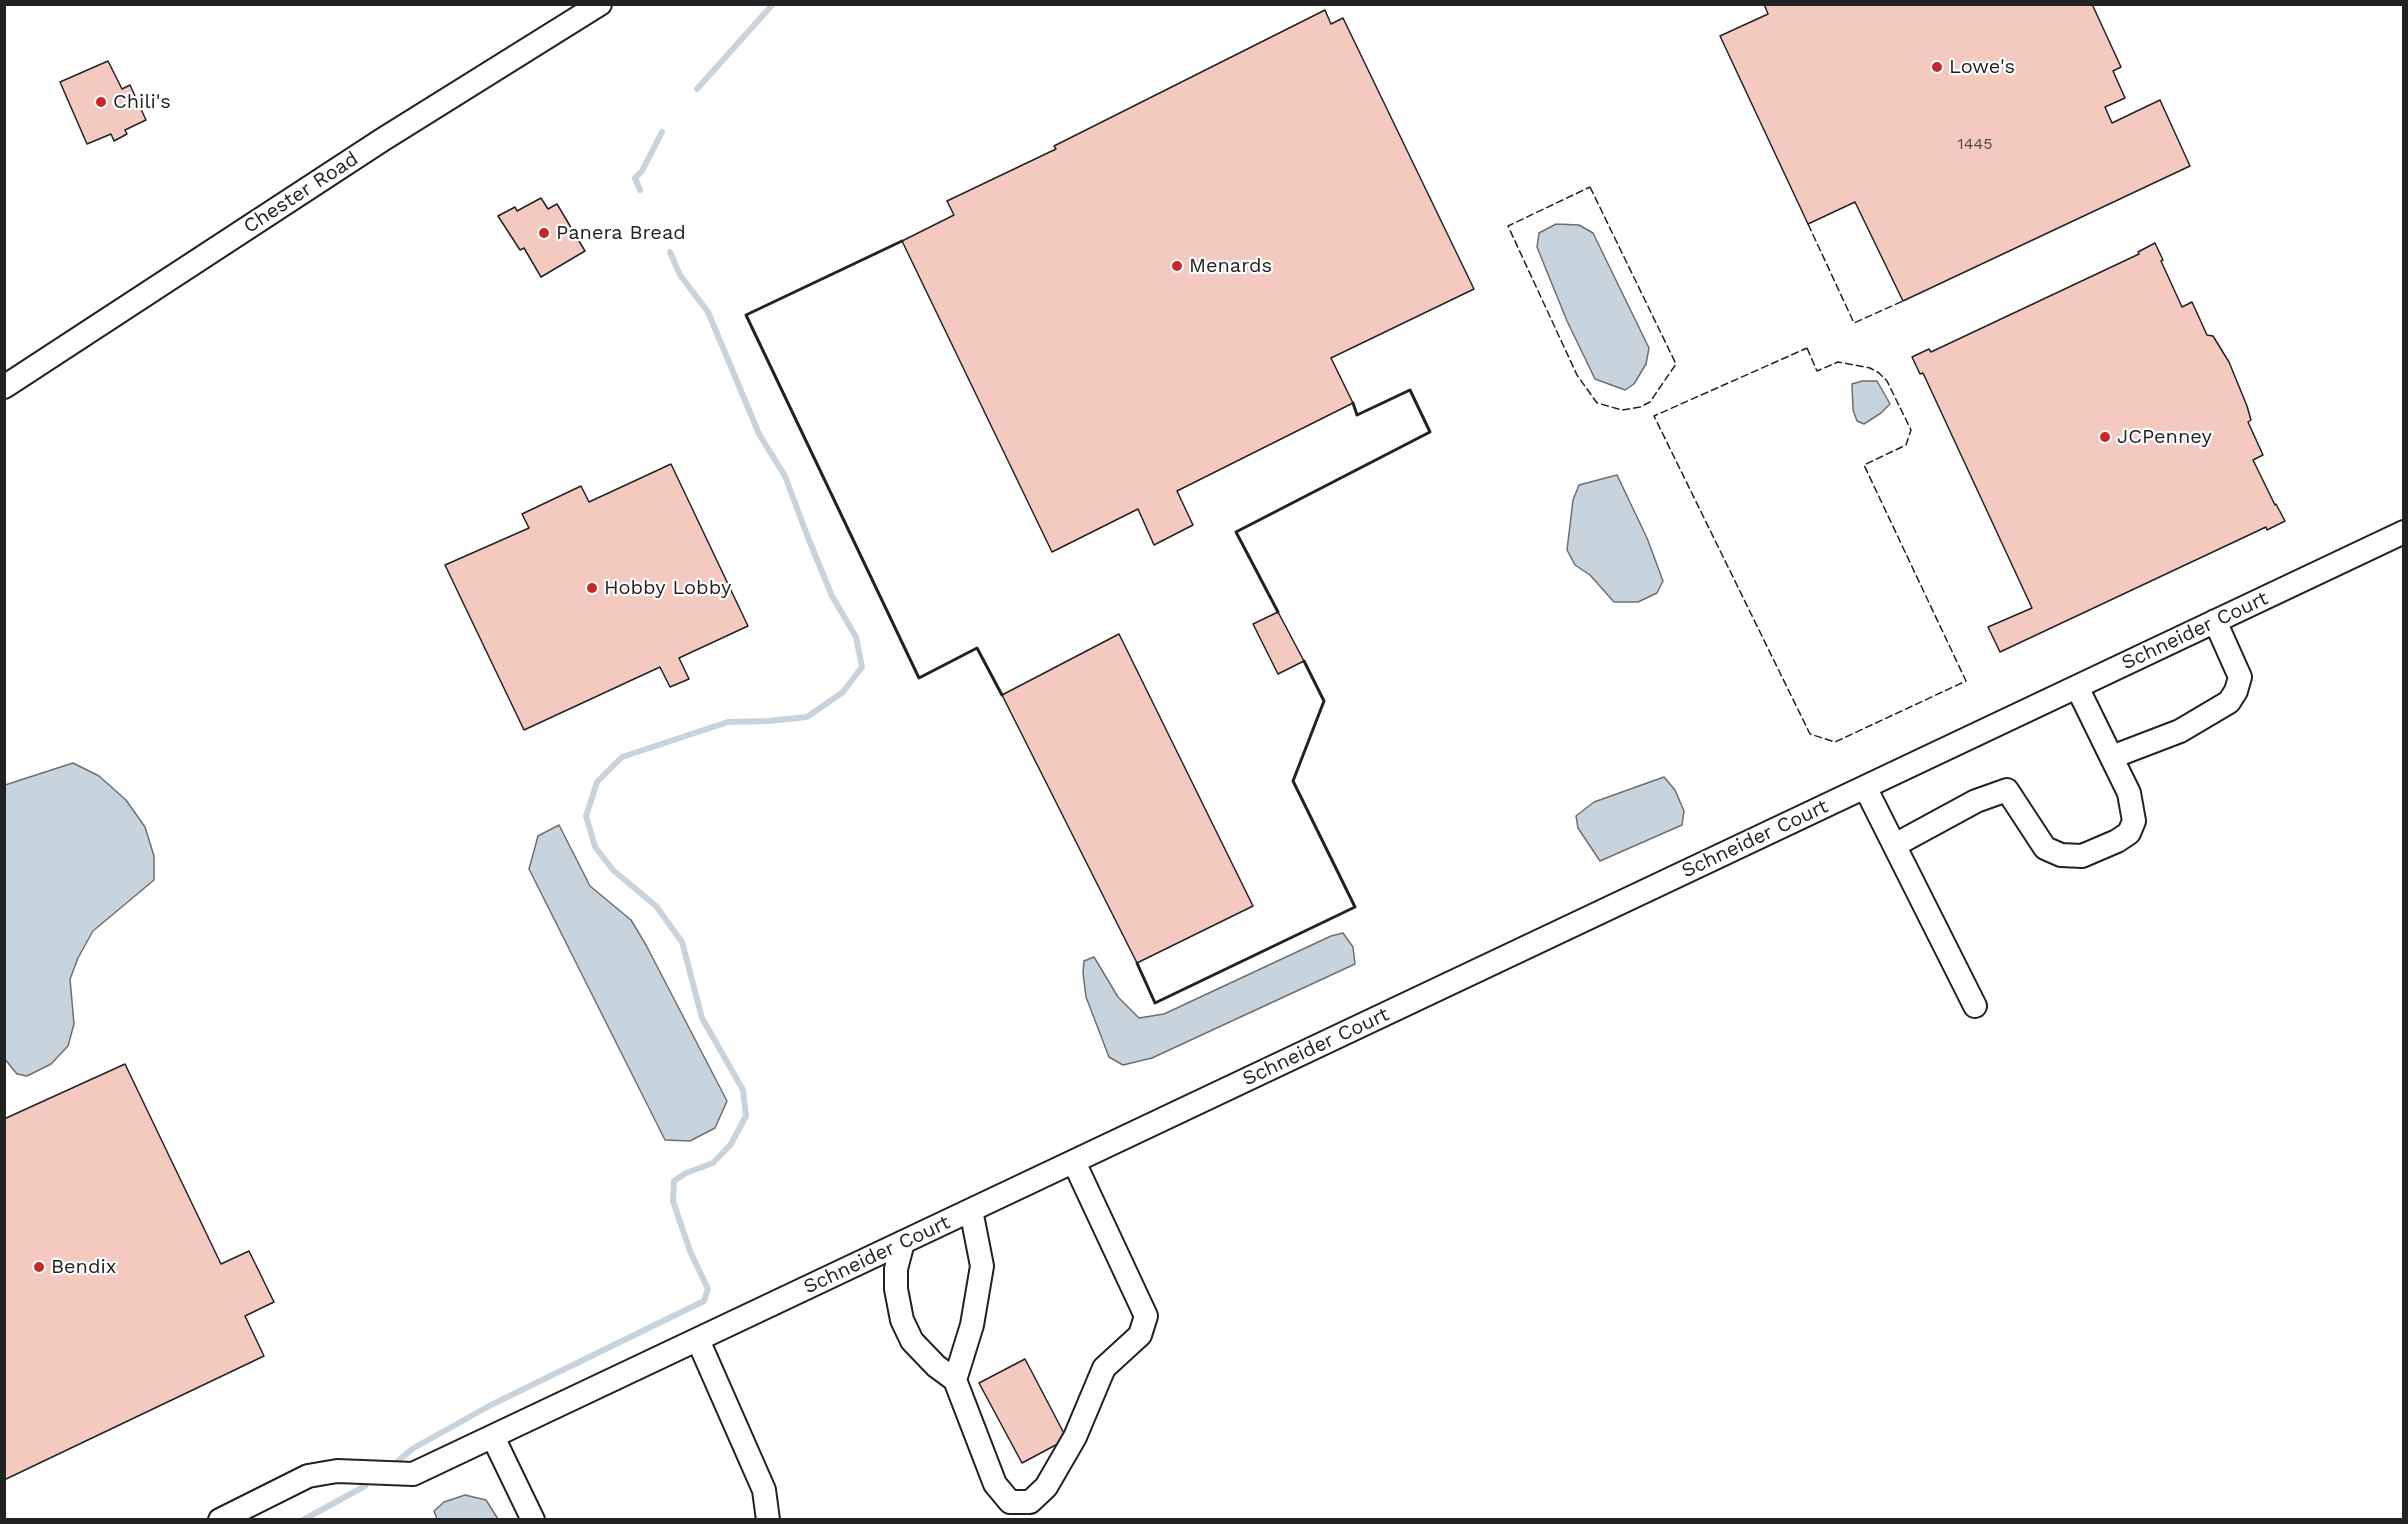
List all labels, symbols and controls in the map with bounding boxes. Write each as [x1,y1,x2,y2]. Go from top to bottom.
place label: Lowe's [1949,55,2015,79]
marker: Lowe's [1930,60,1944,74]
place label: Chili's [113,90,171,114]
marker: Chili's [94,95,108,109]
house number: 1445 [1957,134,1993,154]
street label: Chester Road [239,147,363,239]
place label: Panera Bread [556,221,686,245]
marker: Panera Bread [537,226,551,240]
place label: Menards [1189,254,1272,278]
marker: Menards [1170,259,1184,273]
place label: JCPenney [2117,425,2212,449]
marker: JCPenney [2098,430,2112,444]
place label: Hobby Lobby [604,576,731,600]
marker: Hobby Lobby [585,581,599,595]
street label: Schneider Court [2118,587,2272,675]
street label: Schneider Court [1678,795,1832,883]
street label: Schneider Court [1239,1003,1393,1091]
street label: Schneider Court [800,1211,954,1299]
place label: Bendix [51,1255,116,1279]
marker: Bendix [32,1260,46,1274]

